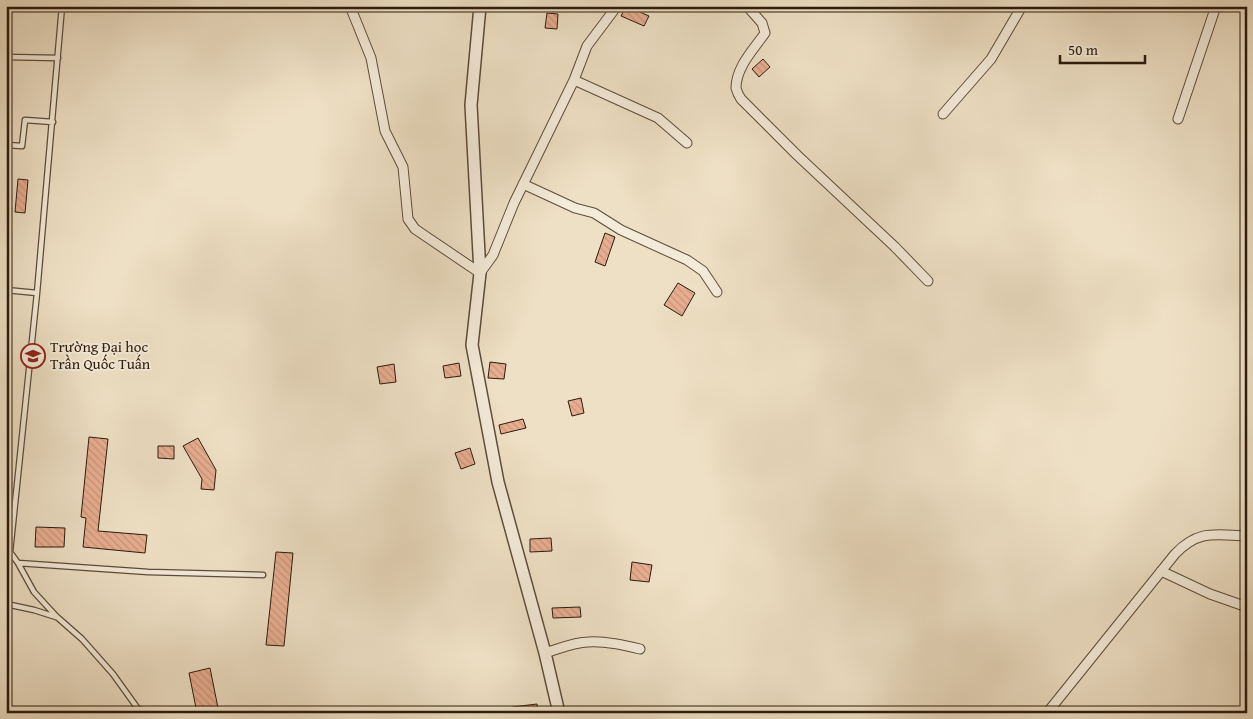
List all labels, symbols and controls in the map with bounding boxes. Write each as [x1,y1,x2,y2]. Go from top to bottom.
scale bar [1060,32,1146,64]
text: 50 m [1068,39,1099,60]
place label: Trường Đại học Trần Quốc Tuấn [50,336,151,374]
school or university icon: Trường Đại học Trần Quốc Tuấn [20,343,46,369]

